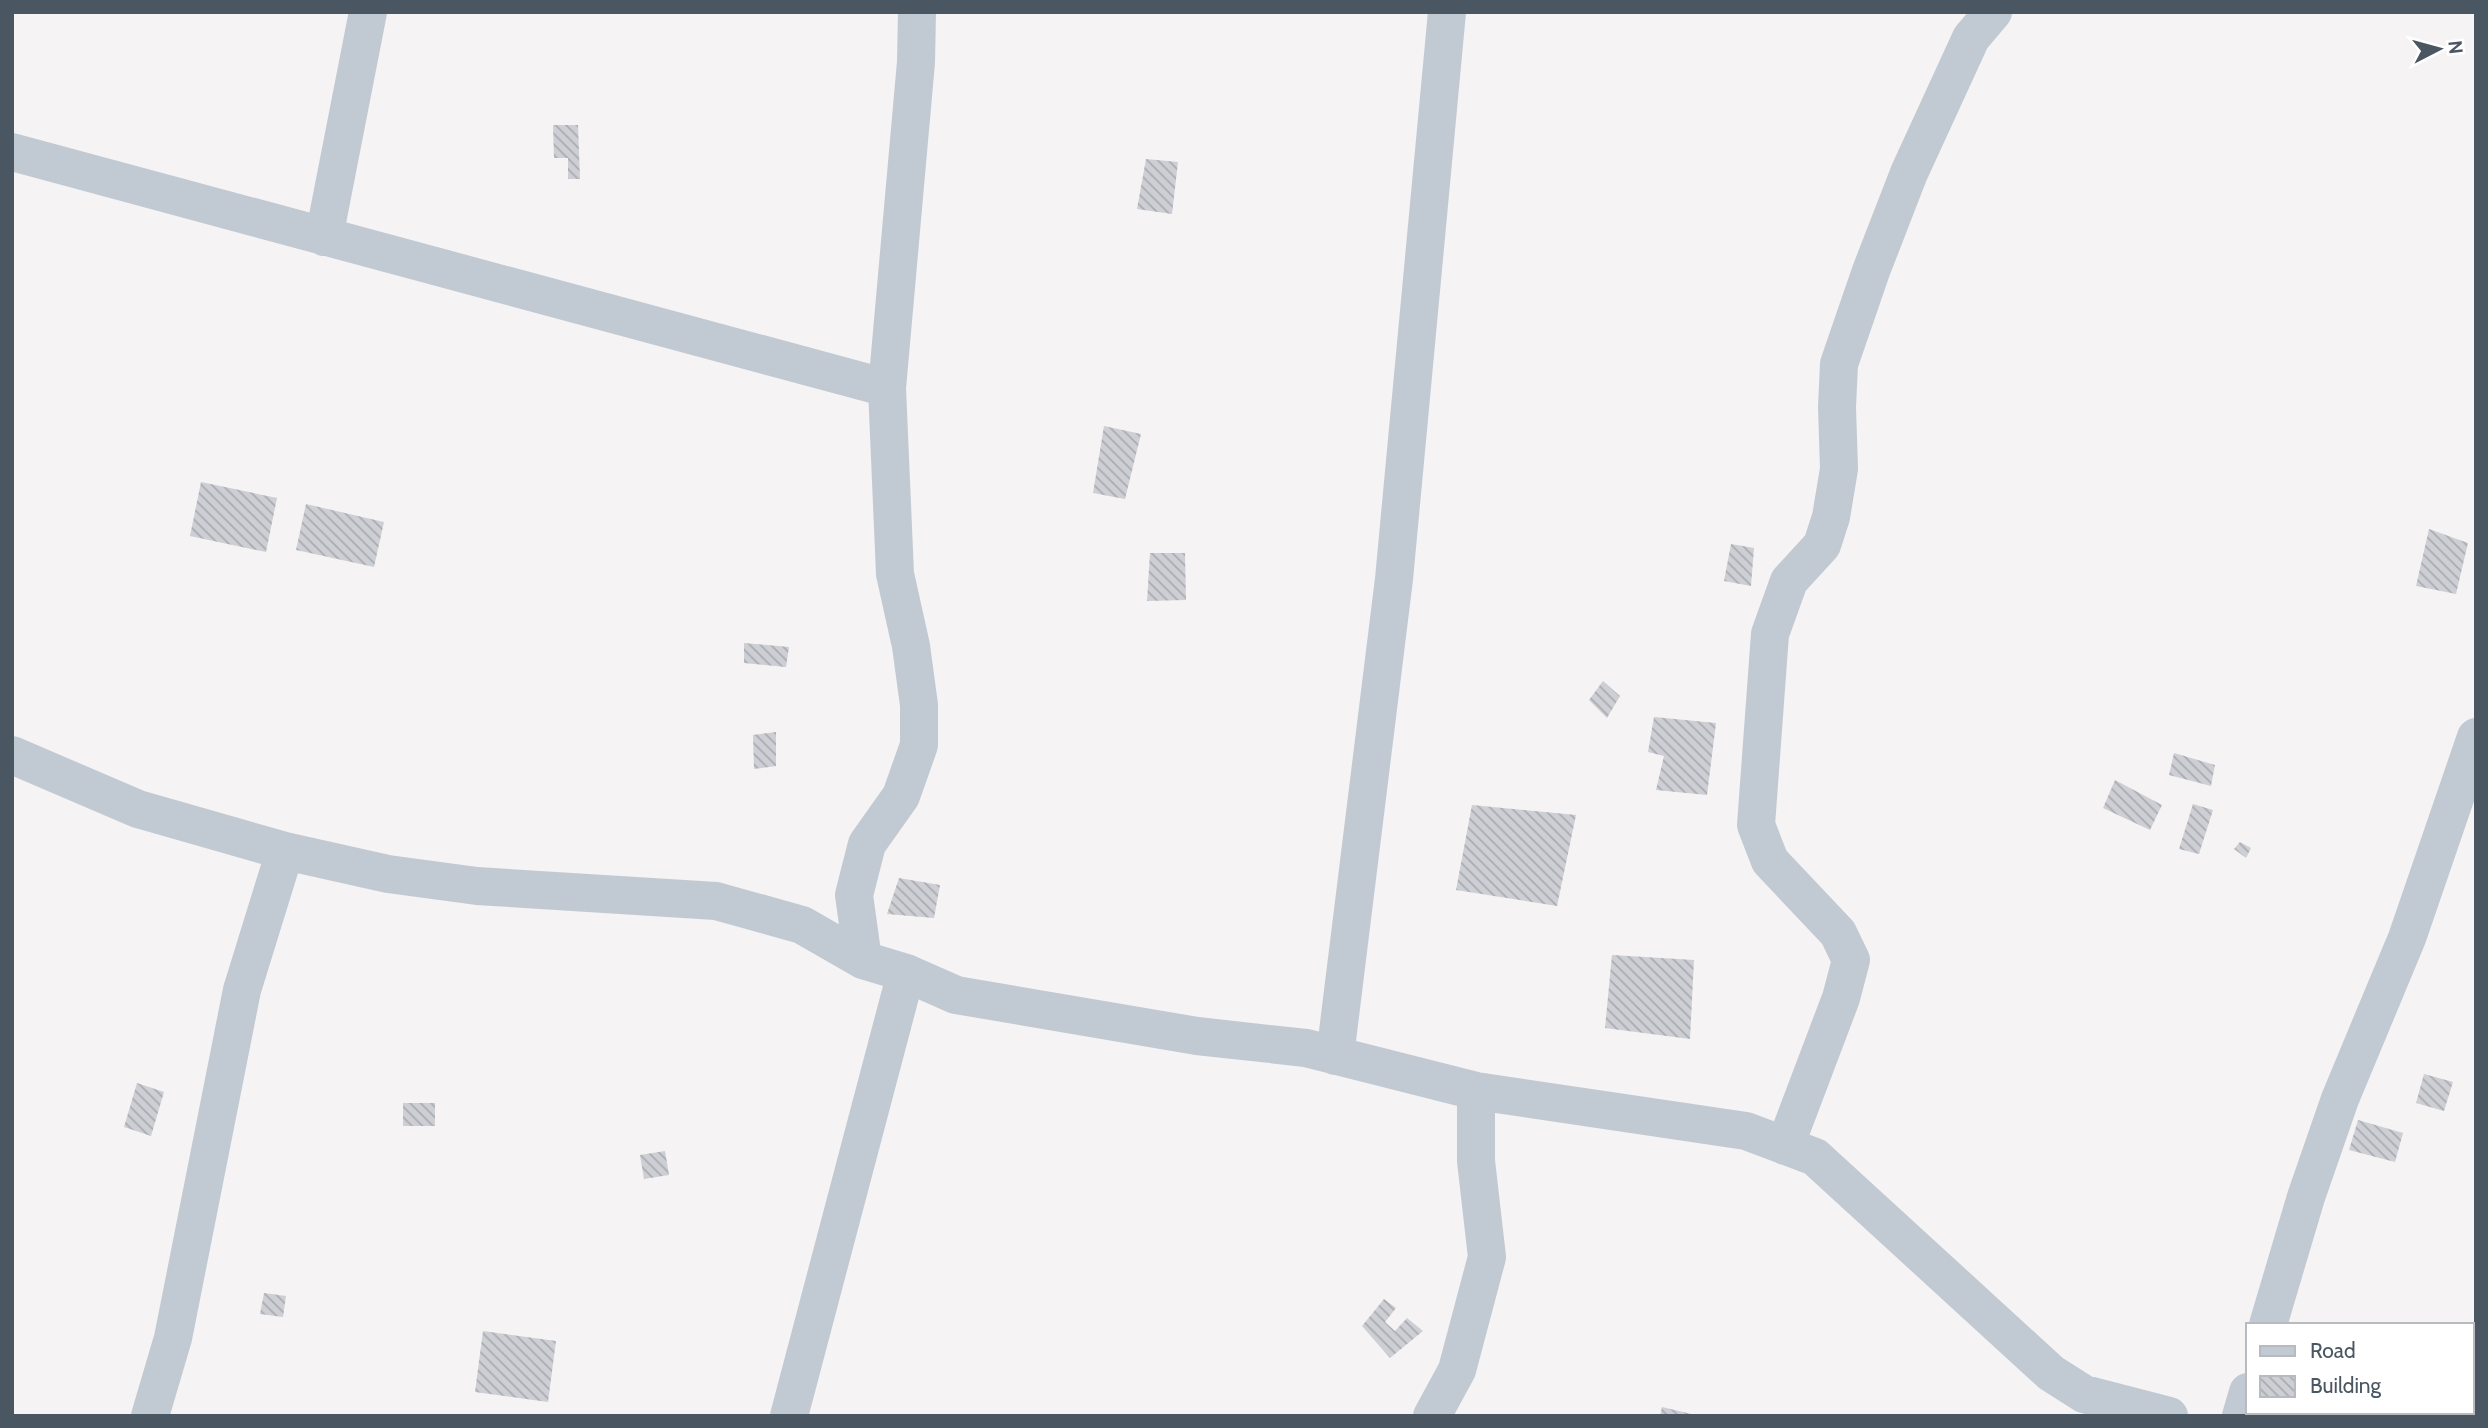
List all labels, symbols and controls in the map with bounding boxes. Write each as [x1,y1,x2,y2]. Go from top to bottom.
north arrow [2404,14,2474,84]
text: N [2443,39,2468,55]
legend [2246,1323,2474,1414]
text: Road [2310,1338,2356,1363]
text: Building [2310,1373,2382,1398]

